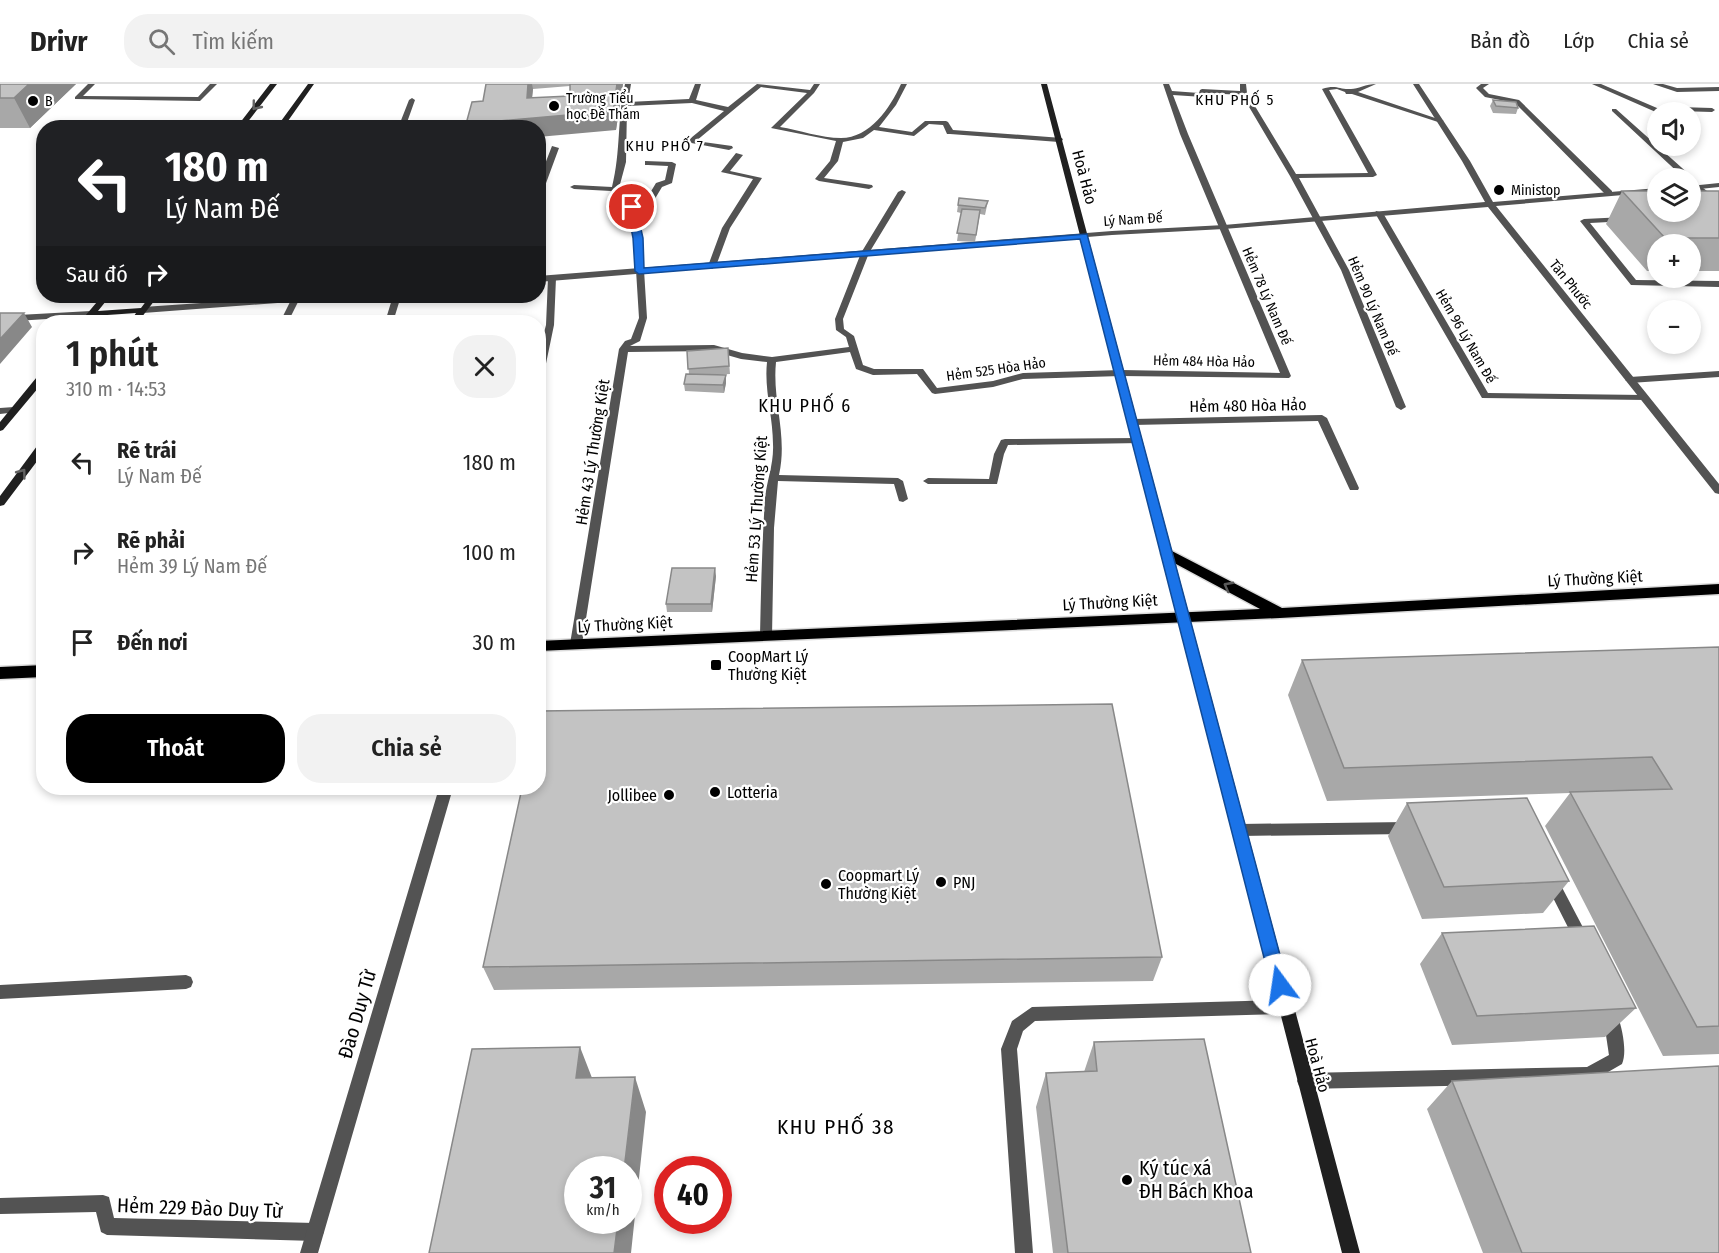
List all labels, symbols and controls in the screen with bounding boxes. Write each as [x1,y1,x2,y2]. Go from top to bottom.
search box [124,14,544,68]
text: Drivr [30,25,88,58]
icon: search [145,25,178,58]
text: Tìm kiếm [193,28,274,55]
text: Bản đồ [1470,28,1530,54]
text: Lớp [1563,28,1595,54]
text: Chia sẻ [1628,28,1689,54]
place label: Trường Tiểu học Đề Thám [566,89,640,123]
district label: KHU PHỐ 5 [1195,89,1275,109]
place label: B [45,93,53,110]
marker: B [26,94,40,108]
one-way arrow [253,99,264,110]
marker: Trường Tiểu học Đề Thám [547,99,561,113]
map controls [1647,102,1701,354]
button: sound [1647,102,1701,156]
district label: KHU PHỐ 7 [626,135,704,155]
text: 180 m [165,142,269,192]
icon: left [66,144,144,222]
street label: Hoà Hảo [1068,148,1101,206]
button: layers [1647,168,1701,222]
pin [606,181,657,232]
place label: Ministop [1511,182,1561,199]
marker: Ministop [1492,183,1506,197]
icon: arrive [615,190,648,223]
text: Lý Nam Đế [165,193,280,225]
street label: Lý Nam Đế [1103,208,1163,230]
button: + [1647,234,1701,288]
street label: Hẻm 78 Lý Nam Đế [1238,244,1296,348]
street label: Hẻm 90 Lý Nam Đế [1344,254,1402,359]
street label: Tân Phước [1546,256,1596,312]
icon: right [140,258,173,291]
text: Sau đó [66,261,128,288]
street label: Hẻm 96 Lý Nam Đế [1432,286,1500,386]
button: − [1647,300,1701,354]
text: 1 phút [66,332,158,376]
button: close [453,335,516,398]
street label: Hẻm 484 Hòa Hảo [1153,352,1255,371]
street label: Hẻm 525 Hòa Hảo [945,354,1047,385]
text: 310 m · 14:53 [66,377,166,401]
street label: Hẻm 43 Lý Thường Kiệt [572,377,614,526]
district label: KHU PHỐ 6 [758,392,852,417]
street label: Hẻm 480 Hòa Hảo [1189,395,1307,416]
street label: Hẻm 53 Lý Thường Kiệt [742,434,771,583]
text: Rẽ trái [117,437,177,464]
icon: left [66,446,99,479]
text: 180 m [463,449,516,476]
text: Lý Nam Đế [117,464,202,488]
one-way arrow [14,469,25,480]
text: Rẽ phải [117,527,185,554]
icon: right [66,536,99,569]
text: 100 m [462,539,516,566]
text: Hẻm 39 Lý Nam Đế [117,554,267,578]
street label: Lý Thường Kiệt [1547,566,1644,590]
one-way arrow [1224,582,1235,593]
street label: Lý Thường Kiệt [1062,590,1159,614]
street label: Lý Thường Kiệt [577,612,674,636]
icon: arrive [66,626,99,659]
text: Đến nơi [117,629,188,656]
text: 30 m [473,629,516,656]
place label: CoopMart Lý Thường Kiệt [728,647,809,684]
marker: CoopMart Lý Thường Kiệt [709,658,723,672]
button: Thoát [66,714,285,783]
button: Chia sẻ [297,714,516,783]
place label: Lotteria [727,783,778,802]
marker: Lotteria [708,785,722,799]
place label: Jollibee [607,786,657,805]
marker: Jollibee [662,788,676,802]
place label: Coopmart Lý Thường Kiệt [838,866,920,903]
place label: PNJ [953,873,975,892]
marker: PNJ [934,875,948,889]
marker: Coopmart Lý Thường Kiệt [819,877,833,891]
position arrow [1248,953,1312,1017]
street label: Đào Duy Từ [333,966,381,1061]
street label: Hoà Hảo [1301,1036,1334,1094]
district label: KHU PHỐ 38 [777,1113,895,1140]
speed limit sign: 40 [654,1156,732,1234]
place label: Ký túc xá ĐH Bách Khoa [1139,1156,1253,1203]
text: 31 [590,1170,616,1206]
marker: Ký túc xá ĐH Bách Khoa [1120,1173,1134,1187]
street label: Hẻm 229 Đào Duy Từ [117,1193,284,1223]
text: km/h [586,1201,620,1219]

